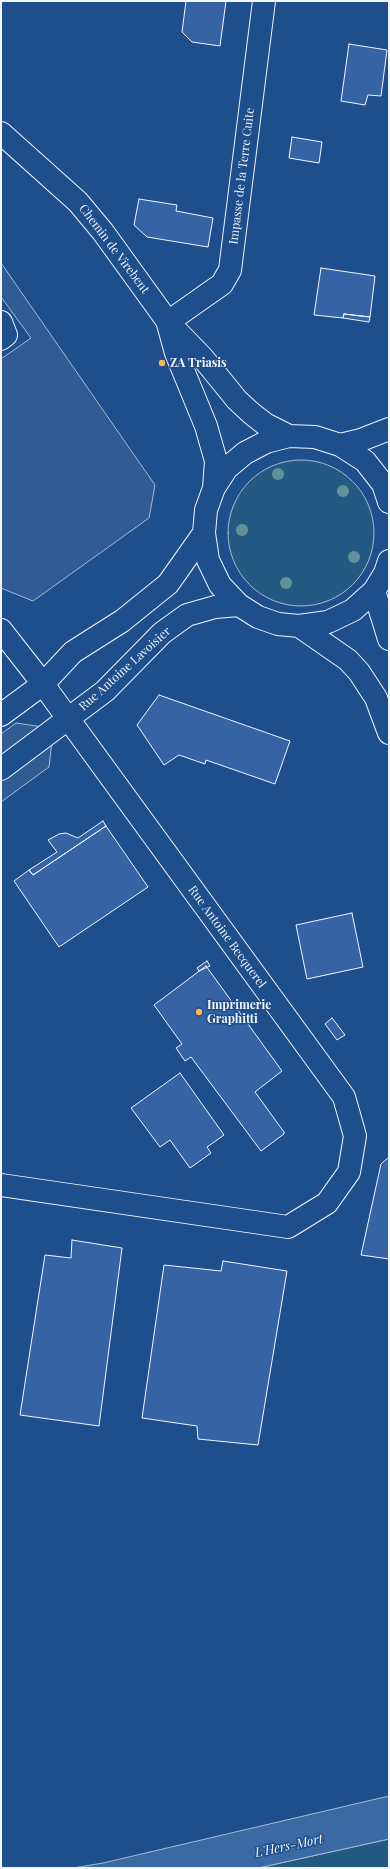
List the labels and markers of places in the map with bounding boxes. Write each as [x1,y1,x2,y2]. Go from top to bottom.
place label: ZA Triasis [170,356,227,370]
marker: ZA Triasis [157,358,167,368]
place label: Imprimerie Graphitti [207,998,271,1026]
marker: Imprimerie Graphitti [194,1007,204,1017]

